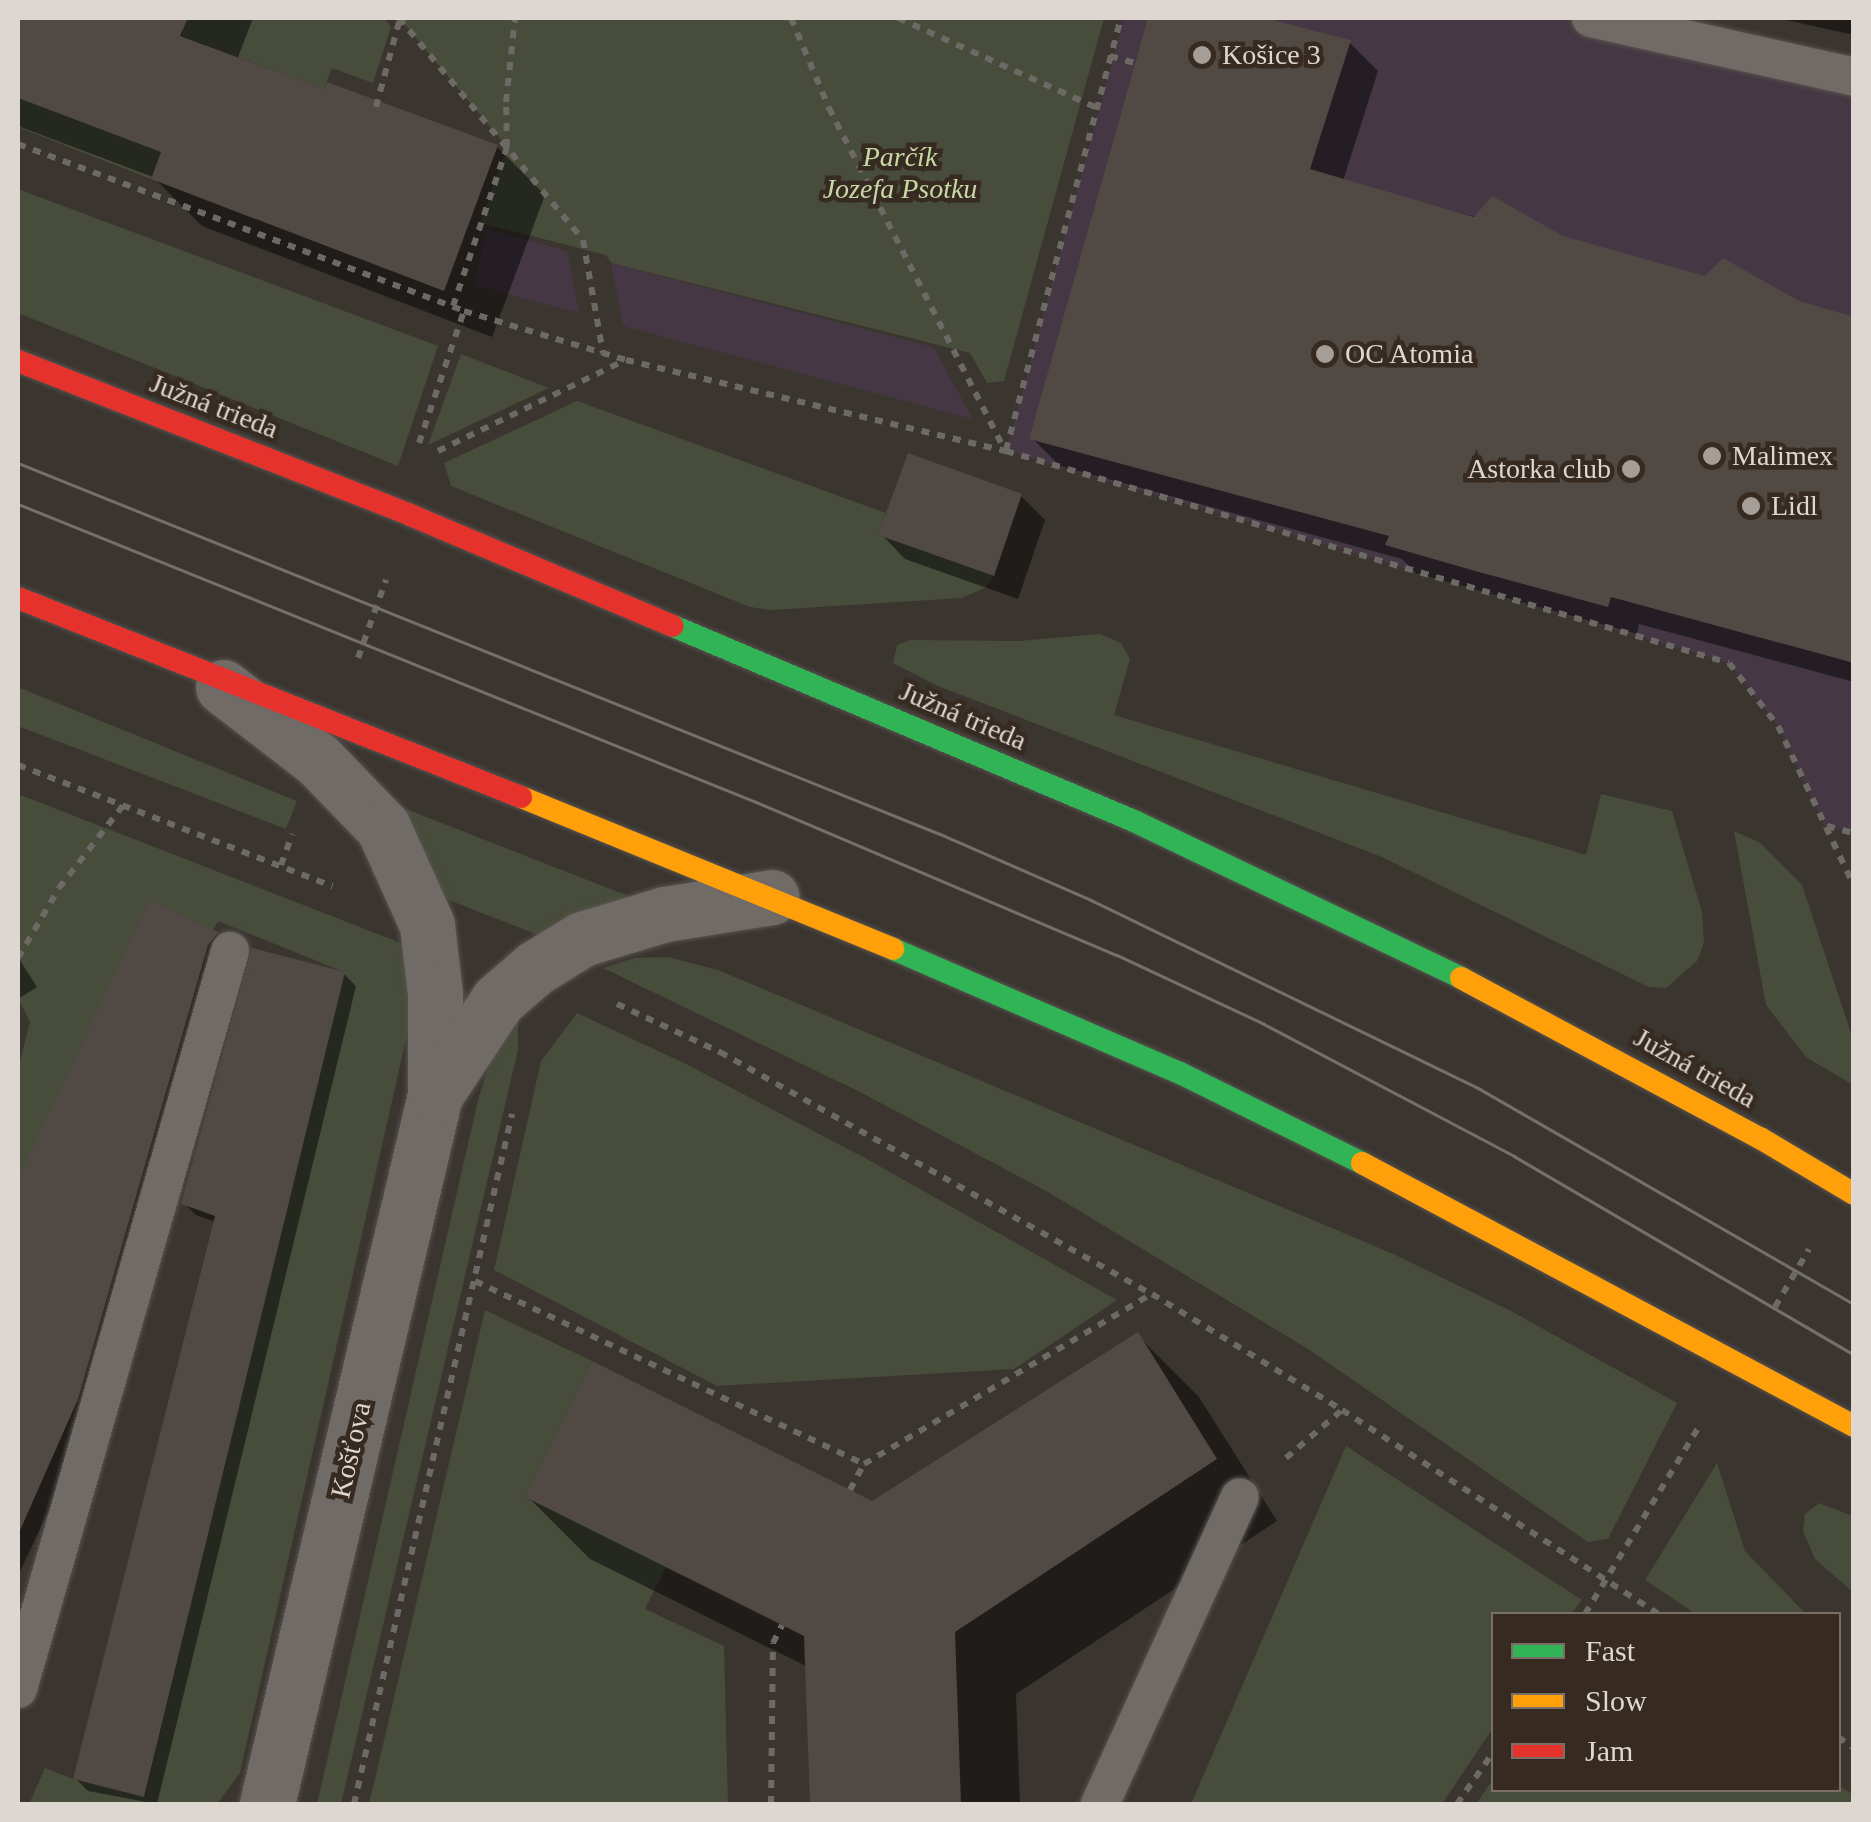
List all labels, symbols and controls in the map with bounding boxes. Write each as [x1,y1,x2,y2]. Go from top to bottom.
place label: Košice 3 [1222,38,1321,72]
marker: Košice 3 [1191,44,1213,66]
park label: Parčík Jozefa Psotku [823,140,977,206]
place label: OC Atomia [1345,337,1475,371]
marker: OC Atomia [1314,343,1336,365]
street label: Južná trieda [145,366,283,446]
place label: Malimex [1732,439,1833,473]
marker: Malimex [1701,445,1723,467]
place label: Astorka club [1467,452,1611,486]
marker: Astorka club [1620,458,1642,480]
place label: Lidl [1771,489,1818,523]
marker: Lidl [1740,495,1762,517]
street label: Južná trieda [895,674,1031,758]
street label: Južná trieda [1628,1021,1762,1115]
street label: Košťova [324,1399,378,1501]
legend [1491,1612,1841,1792]
text: Fast [1585,1634,1635,1667]
text: Slow [1585,1684,1647,1717]
text: Jam [1585,1734,1633,1767]

